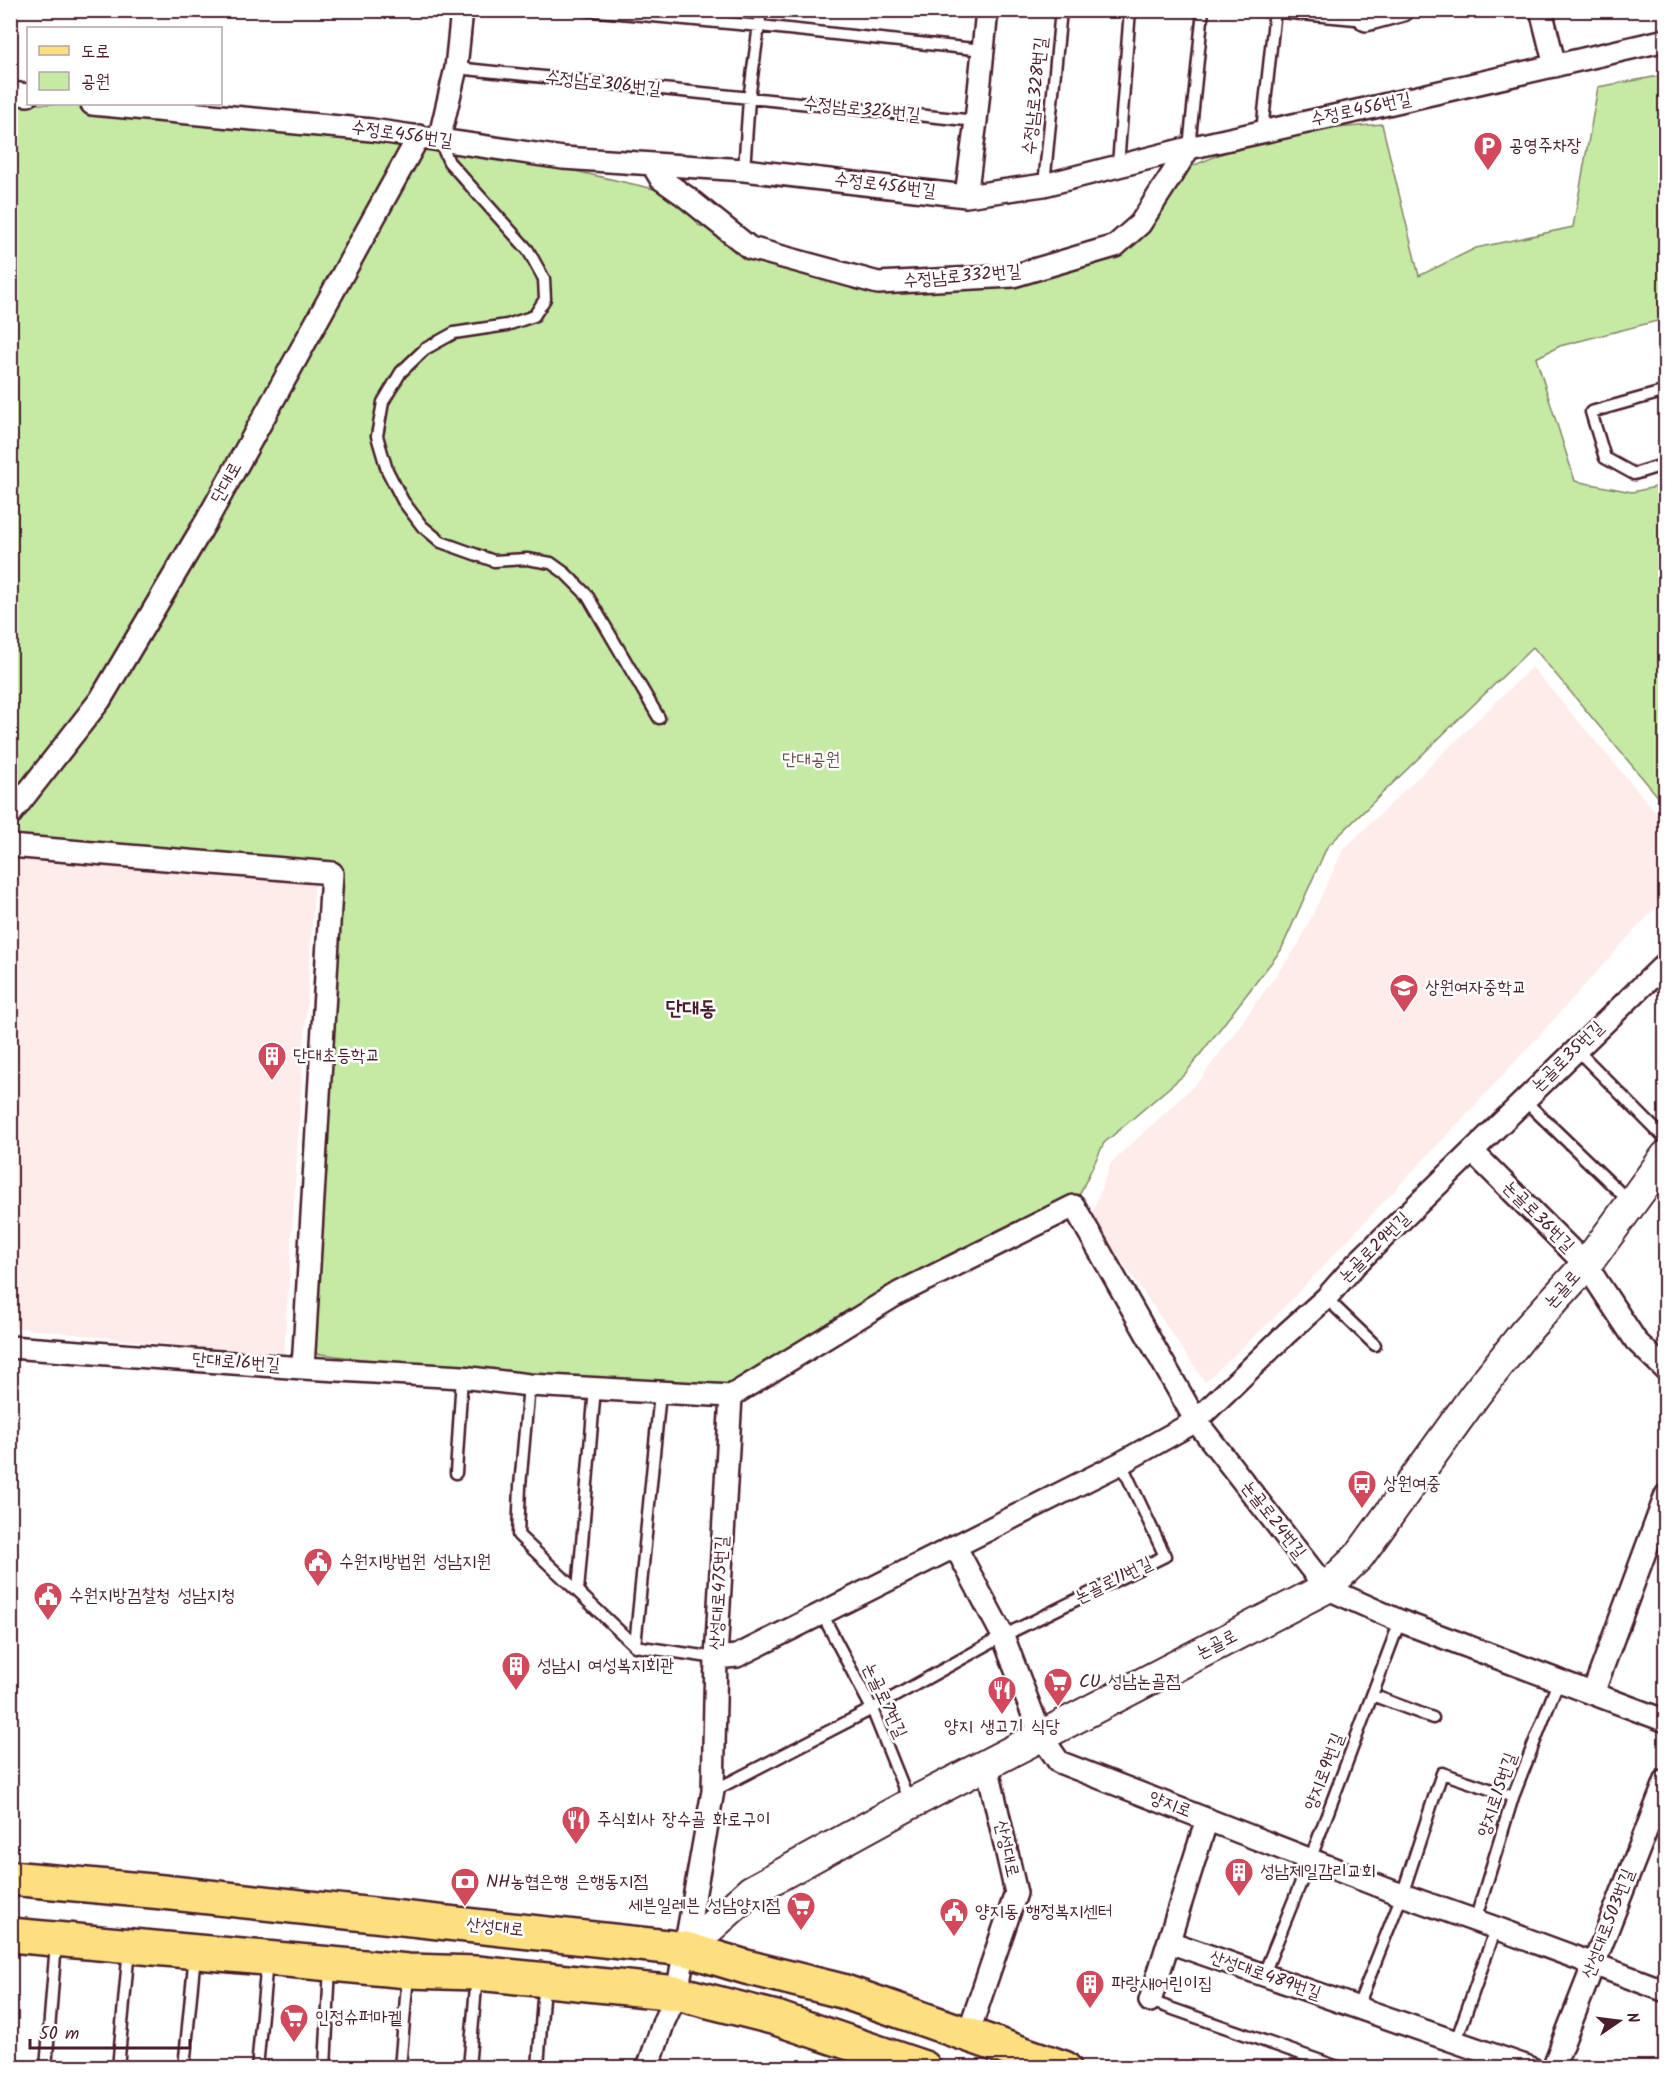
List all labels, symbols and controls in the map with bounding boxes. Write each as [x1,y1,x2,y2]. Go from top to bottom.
legend [27,27,222,105]
street label: 수정남로328번길 [1015,35,1057,156]
text: 도로 [81,38,110,67]
street label: 수정남로306번길 [544,64,663,105]
text: 공원 [81,68,110,97]
street label: 수정로456번길 [1308,85,1414,135]
street label: 수정남로326번길 [802,89,923,131]
street label: 수정로456번길 [349,114,455,157]
parking icon: 공영주차장 [1472,130,1504,172]
place label: 공영주차장 [1509,132,1581,161]
street label: 수정로456번길 [833,165,938,207]
street label: 수정남로332번길 [902,257,1023,297]
street label: 단대로 [204,457,250,509]
park label: 단대공원 [782,746,840,775]
school or university icon: 상원여자중학교 [1388,972,1420,1014]
place label: 상원여자중학교 [1425,974,1526,1003]
district label: 단대동 [666,993,716,1026]
street label: 논골로35번길 [1525,1014,1612,1100]
building icon: 단대초등학교 [256,1040,288,1082]
place label: 단대초등학교 [293,1042,380,1071]
street label: 논골로36번길 [1495,1174,1581,1260]
street label: 논골로29번길 [1332,1205,1418,1291]
street label: 논골로 [1538,1264,1588,1316]
street label: 단대로16번길 [191,1345,281,1381]
bus stop icon: 상원여중 [1346,1468,1378,1510]
place label: 상원여중 [1383,1470,1441,1499]
street label: 논골로24번길 [1233,1475,1313,1566]
street label: 산성대로475번길 [703,1534,738,1651]
public building icon: 수원지방법원 성남지원 [302,1546,334,1588]
place label: 수원지방법원 성남지원 [339,1548,491,1577]
street label: 논골로11번길 [1070,1549,1158,1612]
public building icon: 수원지방검찰청 성남지청 [32,1580,64,1622]
place label: 수원지방검찰청 성남지청 [69,1582,236,1611]
street label: 논골로 [1191,1622,1243,1668]
building icon: 성남시 여성복지회관 [500,1650,532,1692]
place label: 성남시 여성복지회관 [537,1652,675,1681]
street label: 논골로7번길 [854,1658,914,1744]
supermarket icon: CU 성남논골점 [1042,1666,1074,1708]
place label: CU 성남논골점 [1079,1668,1181,1697]
restaurant icon: 양지 생고기 식당 [986,1674,1018,1716]
place label: 양지 생고기 식당 [944,1713,1060,1742]
street label: 양지로9번길 [1297,1728,1353,1815]
street label: 양지로15번길 [1470,1748,1526,1841]
street label: 양지로 [1145,1784,1195,1826]
restaurant icon: 주식회사 장수골 화로구이 [560,1804,592,1846]
place label: 주식회사 장수골 화로구이 [597,1806,771,1835]
street label: 산성대로 [985,1818,1027,1880]
building icon: 성남제일감리교회 [1223,1856,1255,1898]
place label: 성남제일감리교회 [1260,1858,1376,1887]
street label: 산성대로503번길 [1575,1864,1643,1983]
bank icon: NH농협은행 은행동지점 [449,1866,481,1908]
place label: NH농협은행 은행동지점 [486,1868,648,1897]
supermarket icon: 세븐일레븐 성남양지점 [785,1890,817,1932]
place label: 세븐일레븐 성남양지점 [628,1892,781,1921]
public building icon: 양지동 행정복지센터 [938,1896,970,1938]
place label: 양지동 행정복지센터 [975,1898,1113,1927]
street label: 산성대로 [465,1911,525,1945]
street label: 산성대로489번길 [1205,1943,1325,2009]
building icon: 파랑새어린이집 [1074,1968,1106,2010]
place label: 파랑새어린이집 [1111,1970,1212,1999]
north arrow [1589,1991,1649,2051]
supermarket icon: 인정슈퍼마켙 [278,2002,310,2044]
place label: 인정슈퍼마켙 [315,2004,402,2033]
text: N [1619,2010,1645,2026]
scale bar [30,2012,190,2050]
text: 50 m [39,2020,79,2049]

